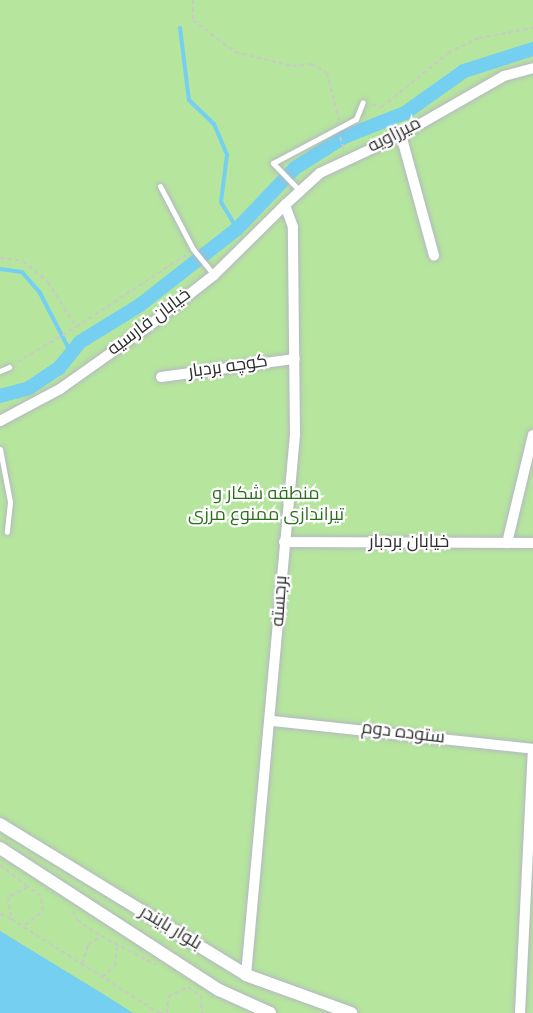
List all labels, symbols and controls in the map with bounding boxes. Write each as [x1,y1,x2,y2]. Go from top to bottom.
street label: میرزاویه [365,113,425,159]
street label: خیابان فارسیه [104,285,196,361]
street label: کوچه بردبار [187,352,269,384]
park label: منطقه شکار و تیراندازی ممنوع مرزی [188,485,344,528]
street label: خیابان بردبار [369,532,449,554]
street label: برجسته [268,575,294,627]
street label: ستوده دوم [360,718,446,750]
street label: بلوار بایندر [135,902,205,956]

